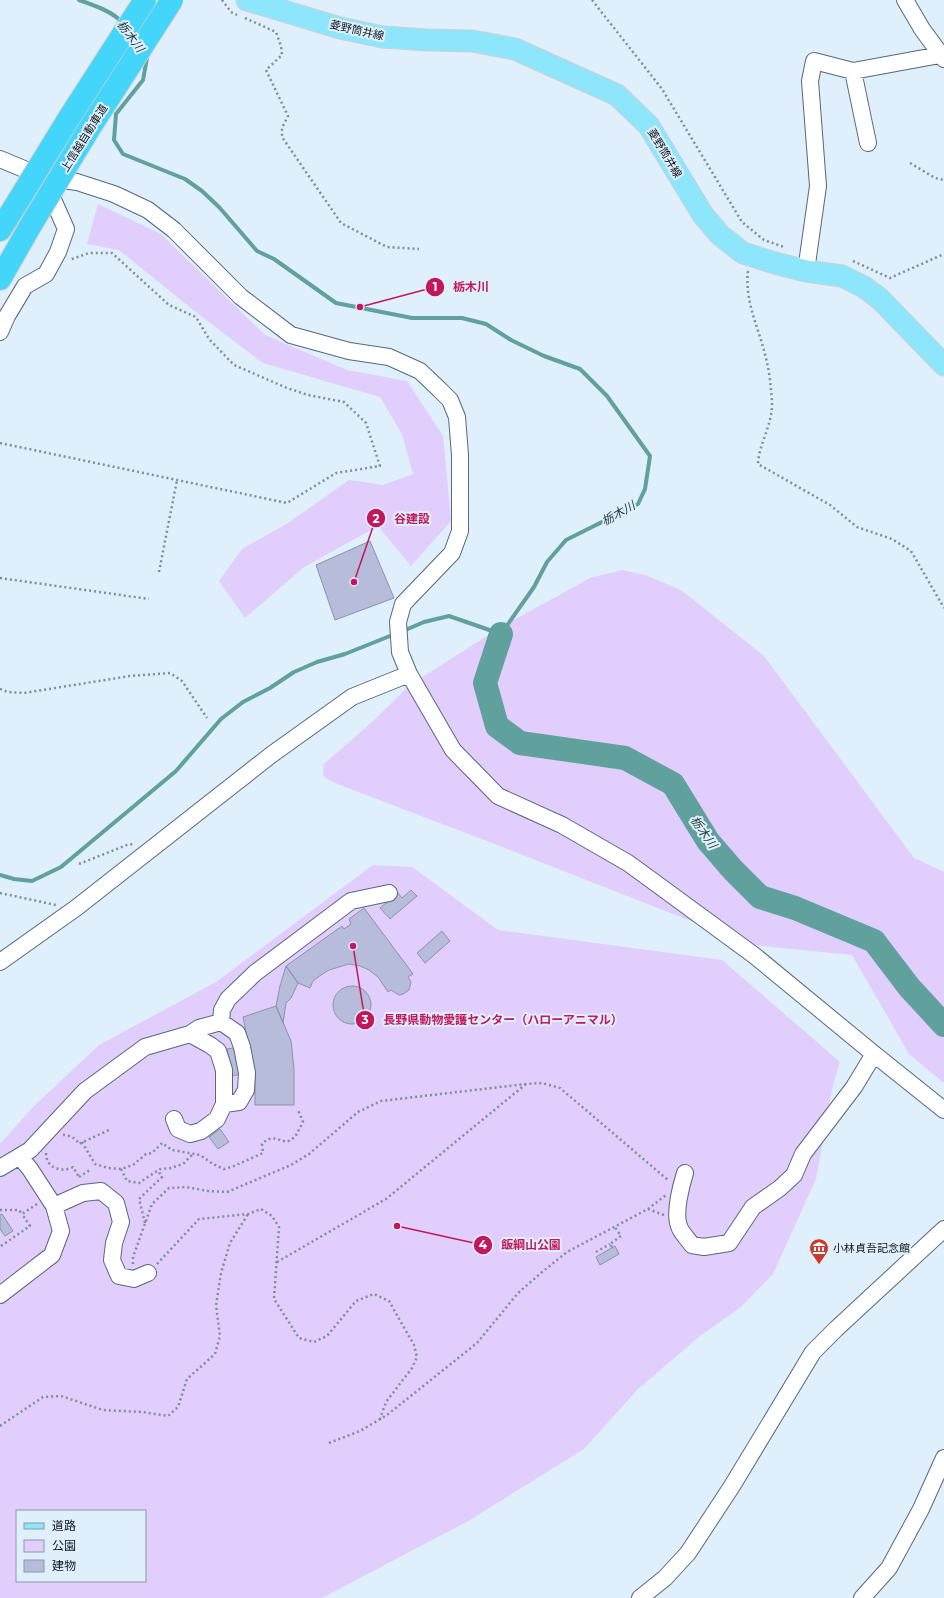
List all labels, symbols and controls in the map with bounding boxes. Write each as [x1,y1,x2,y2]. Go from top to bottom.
water label: 栃木川 [114,17,149,56]
street label: 菱野筒井線 [329,17,385,43]
street label: 上信越自動車道 [58,102,110,174]
street label: 菱野筒井線 [645,126,685,180]
callout: 栃木川 [425,275,497,299]
text: 1 [433,279,437,294]
text: 栃木川 [453,279,489,294]
water label: 栃木川 [599,497,639,528]
callout: 谷建設 [366,506,438,530]
text: 2 [372,511,380,526]
text: 谷建設 [394,511,430,526]
water label: 栃木川 [688,813,722,853]
callout: 長野県動物愛護センター（ハローアニマル） [355,1008,631,1032]
text: 3 [360,1012,369,1027]
text: 長野県動物愛護センター（ハローアニマル） [383,1012,623,1027]
callout: 飯綱山公園 [473,1233,569,1257]
text: 4 [479,1237,488,1252]
text: 飯綱山公園 [501,1237,561,1252]
museum icon: 小林貞吾記念館 [808,1237,830,1265]
place label: 小林貞吾記念館 [833,1241,910,1255]
legend [16,1510,146,1582]
text: 道路 [52,1518,76,1533]
text: 公園 [52,1538,76,1553]
text: 建物 [52,1558,76,1573]

